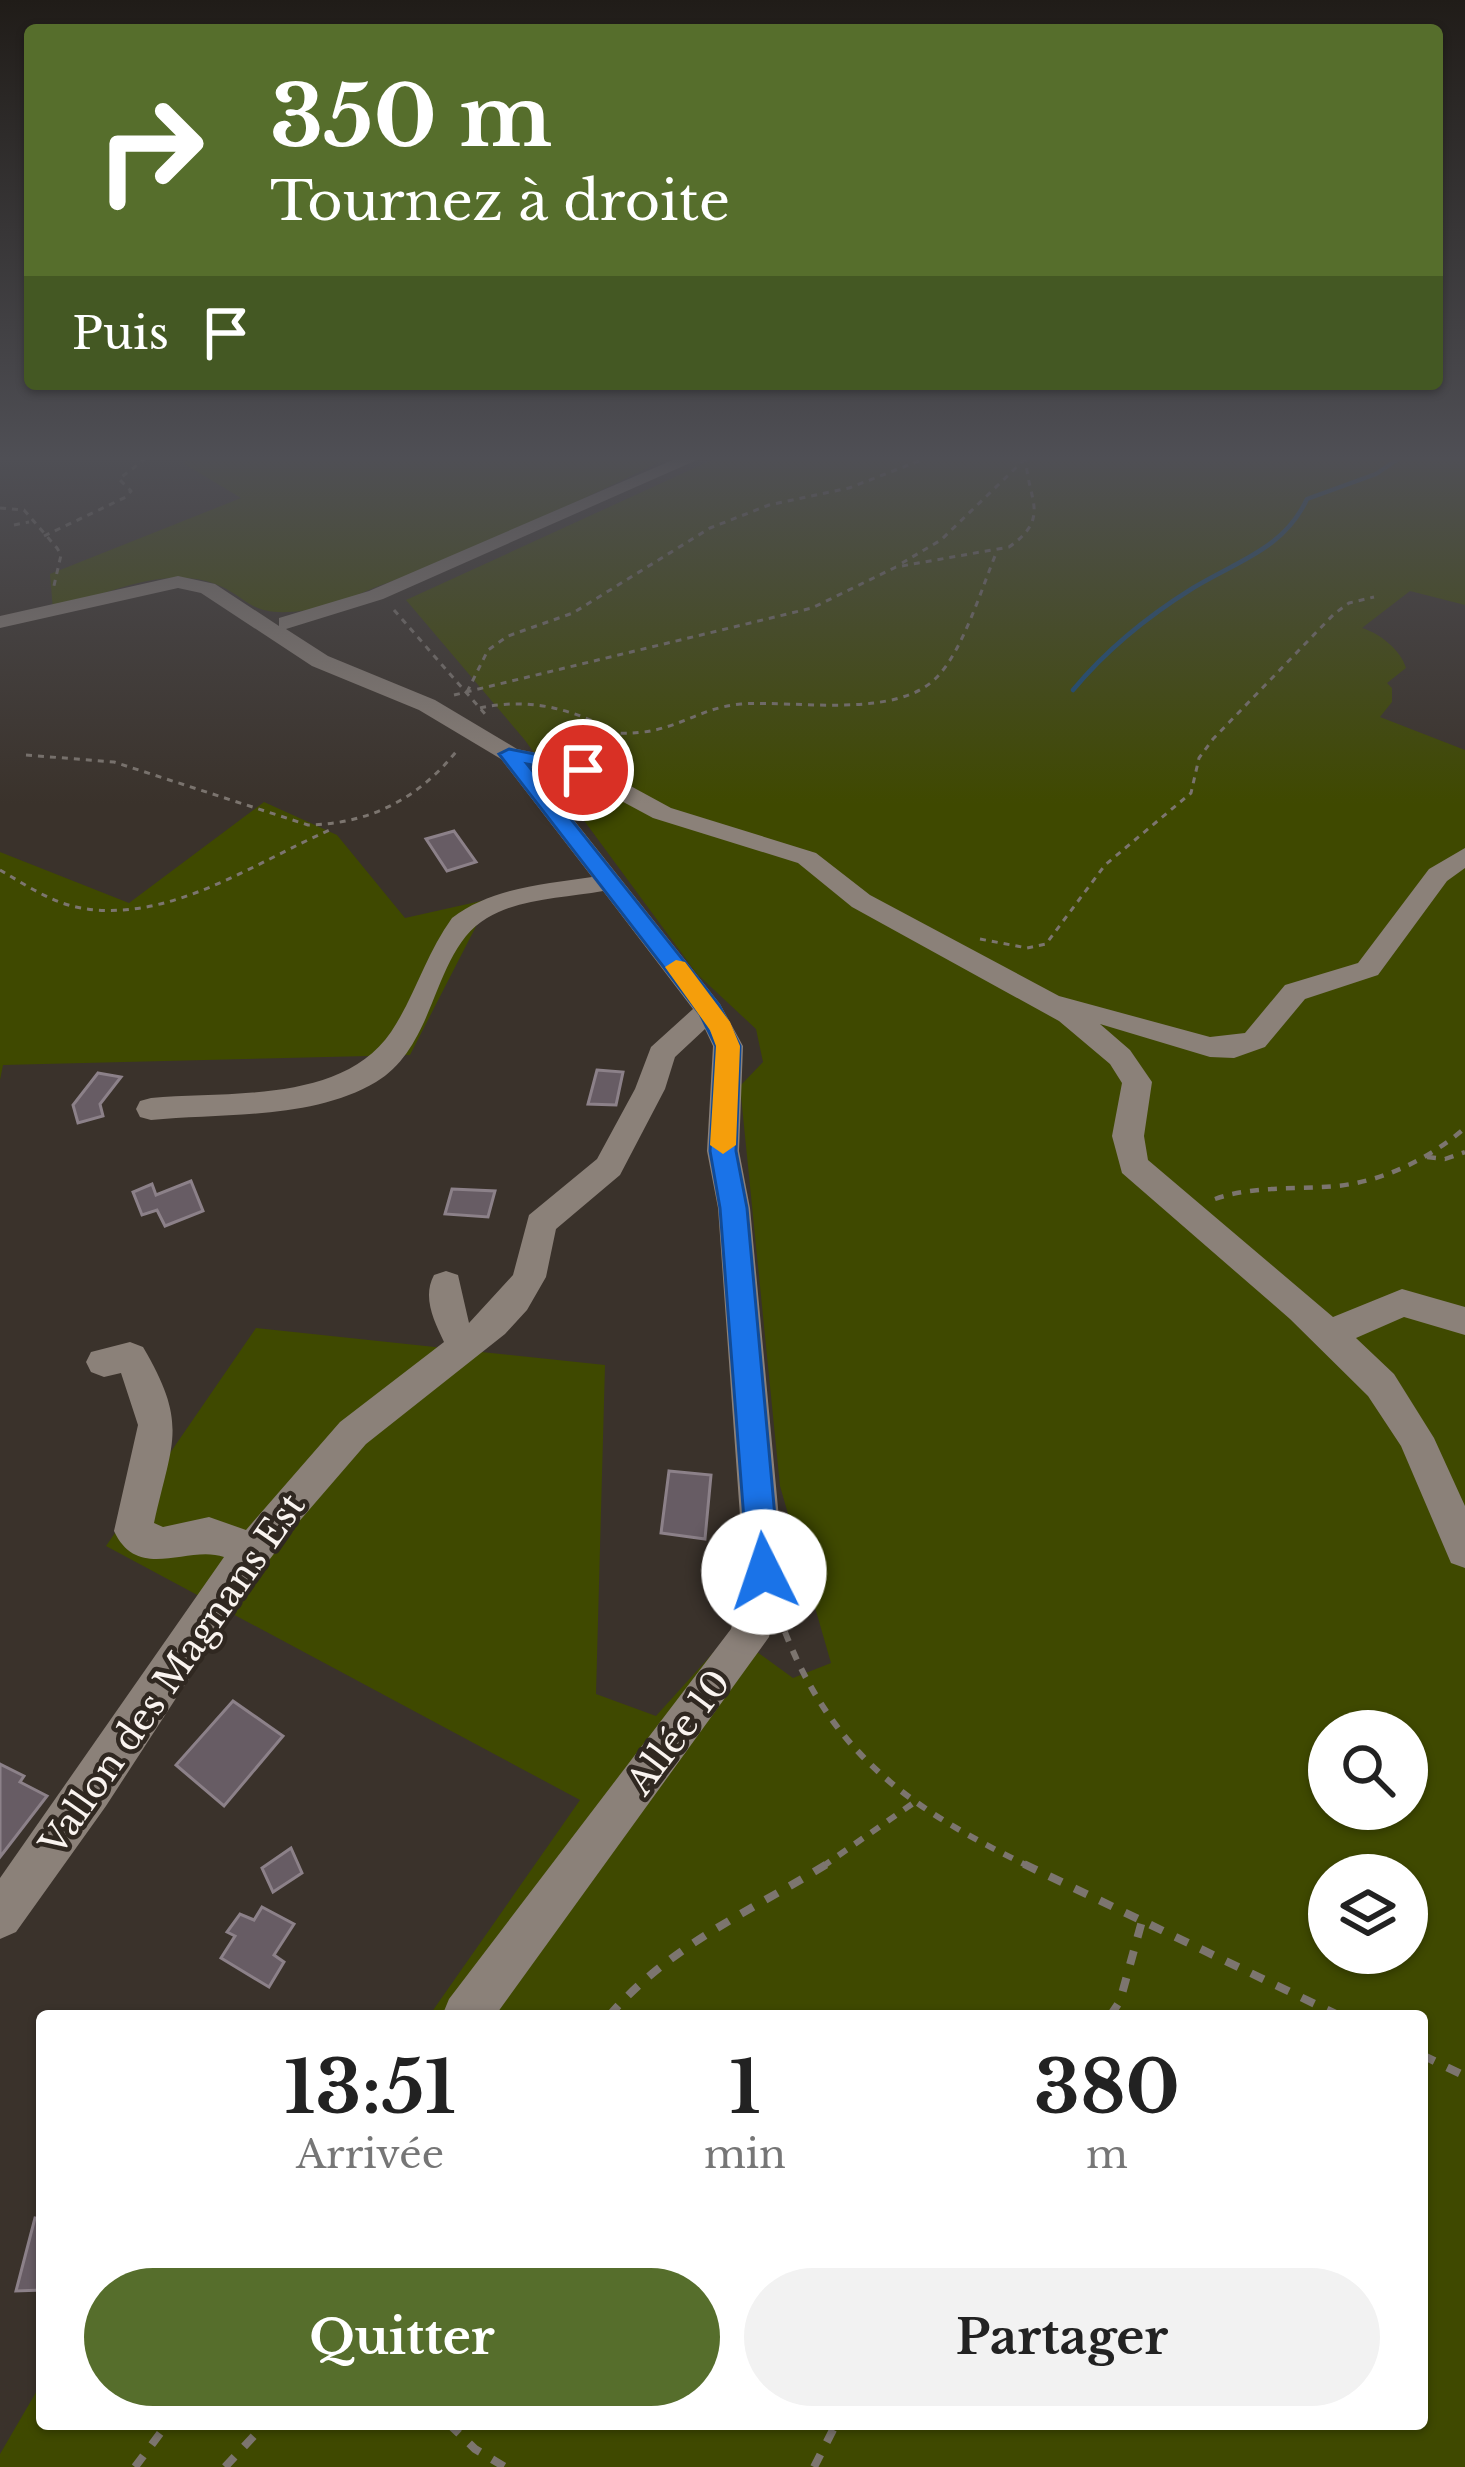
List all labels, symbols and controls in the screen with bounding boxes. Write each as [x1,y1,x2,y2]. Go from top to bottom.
text: 350 m [270,65,552,169]
icon: right [72,72,228,228]
text: Tournez à droite [270,168,730,235]
icon: arrive [193,300,259,366]
text: Puis [72,305,169,361]
pin [532,719,634,821]
icon: arrive [550,737,616,803]
street label: Vallon des Magnans Est [30,1484,315,1865]
position arrow [701,1509,827,1635]
street label: Allée 10 [616,1661,740,1804]
map controls [1308,1710,1428,1974]
button: search [1308,1710,1428,1830]
button: layers [1308,1854,1428,1974]
text: 13:51 [284,2043,456,2132]
text: 1 [729,2043,761,2132]
text: 380 [1034,2043,1180,2132]
text: Arrivée [296,2130,444,2179]
text: min [704,2130,786,2179]
text: m [1086,2130,1128,2179]
button: Quitter [84,2268,720,2406]
button: Partager [744,2268,1380,2406]

